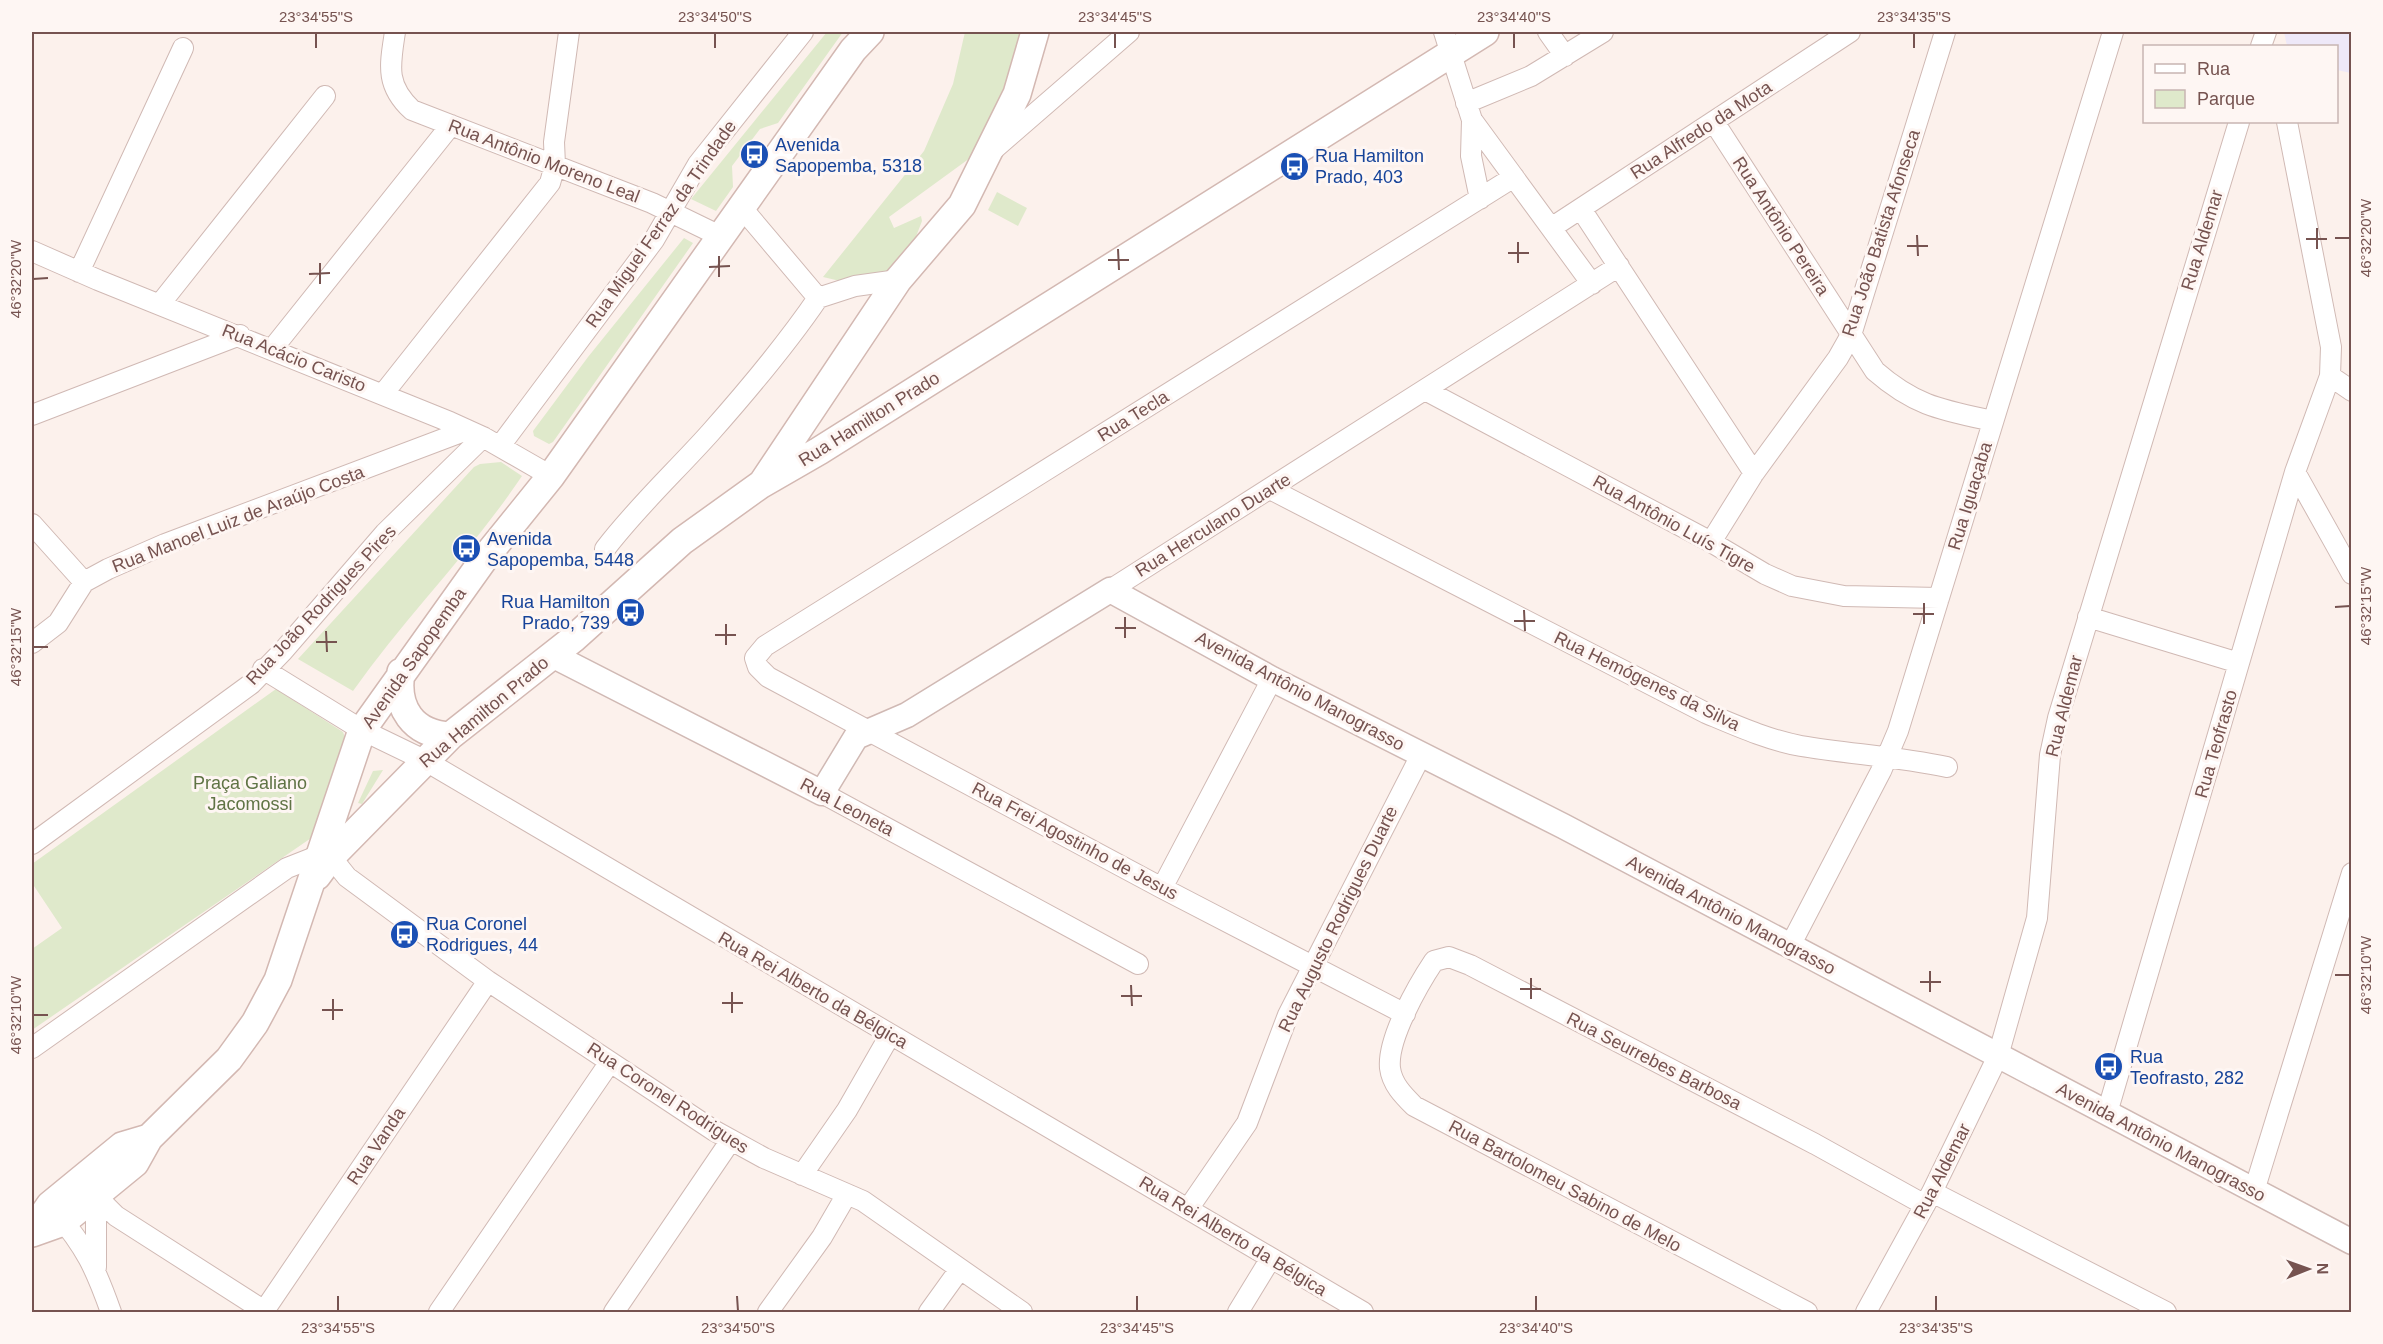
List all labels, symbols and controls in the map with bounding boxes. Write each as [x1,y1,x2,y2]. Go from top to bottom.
text: 23°34'55"S [279,8,353,25]
text: 23°34'50"S [678,8,752,25]
text: 23°34'45"S [1078,8,1152,25]
text: 23°34'40"S [1477,8,1551,25]
text: 23°34'35"S [1877,8,1951,25]
legend [2143,45,2338,123]
text: Rua [2197,59,2231,79]
street label: Rua Alfredo da Mota [1627,76,1776,183]
text: Parque [2197,89,2255,109]
street label: Rua Antônio Moreno Leal [446,115,642,207]
street label: Rua Miguel Ferraz da Trindade [582,117,740,331]
street label: Rua João Batista Afonseca [1838,126,1924,339]
place label: Avenida Sapopemba, 5318 [775,135,922,176]
bus stop icon: Avenida Sapopemba, 5318 [738,139,770,171]
place label: Rua Hamilton Prado, 403 [1315,146,1424,187]
bus stop icon: Rua Hamilton Prado, 403 [1278,150,1310,182]
street label: Rua Antônio Pereira [1729,153,1834,300]
street label: Rua Aldemar [2177,187,2227,293]
text: 46°32'20"W [2357,198,2374,277]
text: 46°32'20"W [7,239,24,318]
street label: Rua Acácio Caristo [219,320,369,396]
street label: Rua Hamilton Prado [795,368,943,470]
street label: Rua Tecla [1094,386,1173,446]
street label: Rua Iguaçaba [1944,439,1996,553]
street label: Rua Manoel Luiz de Araújo Costa [109,461,368,576]
street label: Rua Herculano Duarte [1132,469,1294,581]
street label: Rua Antônio Luís Tigre [1590,471,1758,577]
street label: Rua João Rodrigues Pires [242,521,400,689]
place label: Avenida Sapopemba, 5448 [487,529,634,570]
bus stop icon: Avenida Sapopemba, 5448 [450,533,482,565]
text: 46°32'15"W [2357,566,2374,645]
street label: Avenida Sapopemba [358,583,471,732]
place label: Rua Hamilton Prado, 739 [501,592,610,633]
bus stop icon: Rua Hamilton Prado, 739 [615,596,647,628]
text: 46°32'15"W [7,607,24,686]
street label: Avenida Antônio Manograsso [1192,627,1408,755]
street label: Rua Hemógenes da Silva [1551,627,1744,735]
street label: Rua Hamilton Prado [415,652,553,772]
street label: Rua Aldemar [2042,653,2086,759]
street label: Rua Teofrasto [2191,688,2241,800]
park label: Praça Galiano Jacomossi [193,773,307,814]
street label: Rua Leoneta [797,774,898,840]
street label: Rua Frei Agostinho de Jesus [969,778,1181,904]
street label: Rua Augusto Rodrigues Duarte [1274,803,1402,1035]
street label: Avenida Antônio Manograsso [1623,851,1839,979]
place label: Rua Coronel Rodrigues, 44 [426,914,538,955]
bus stop icon: Rua Coronel Rodrigues, 44 [389,918,421,950]
street label: Rua Rei Alberto da Bélgica [715,928,912,1053]
text: 46°32'10"W [2357,935,2374,1014]
text: 46°32'10"W [7,975,24,1054]
street label: Rua Seurrebes Barbosa [1563,1008,1745,1114]
street label: Rua Coronel Rodrigues [584,1038,752,1158]
place label: Rua Teofrasto, 282 [2130,1047,2244,1088]
bus stop icon: Rua Teofrasto, 282 [2093,1051,2125,1083]
street label: Avenida Antônio Manograsso [2053,1078,2269,1206]
street label: Rua Vanda [343,1103,410,1188]
street label: Rua Bartolomeu Sabino de Melo [1445,1116,1685,1256]
street label: Rua Aldemar [1909,1120,1975,1222]
street label: Rua Rei Alberto da Bélgica [1136,1172,1331,1300]
north arrow [2278,1239,2338,1299]
text: N [2314,1263,2331,1275]
text: 23°34'55"S [301,1319,375,1336]
text: 23°34'50"S [701,1319,775,1336]
text: 23°34'45"S [1100,1319,1174,1336]
text: 23°34'40"S [1499,1319,1573,1336]
text: 23°34'35"S [1899,1319,1973,1336]

